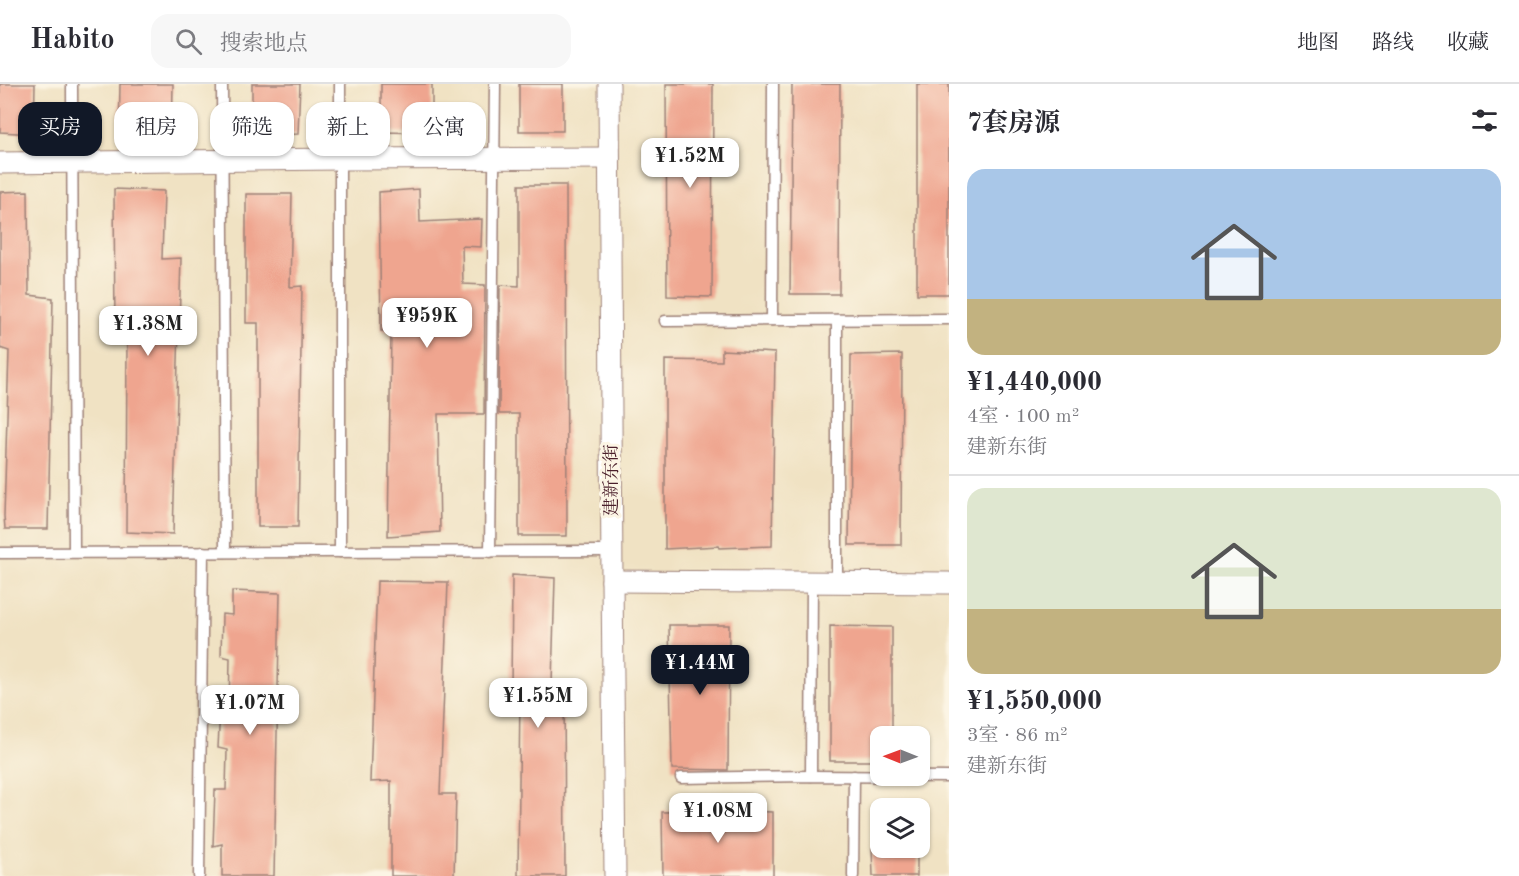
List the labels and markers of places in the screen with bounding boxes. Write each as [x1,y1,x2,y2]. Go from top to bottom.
pin: ¥1.52M [641,138,739,189]
pin: ¥959K [385,298,469,349]
pin: ¥1.38M [99,306,197,357]
pin: ¥1.44M [651,645,749,696]
pin: ¥1.55M [489,678,587,729]
pin: ¥1.07M [201,685,299,736]
pin: ¥1.08M [669,793,767,844]

